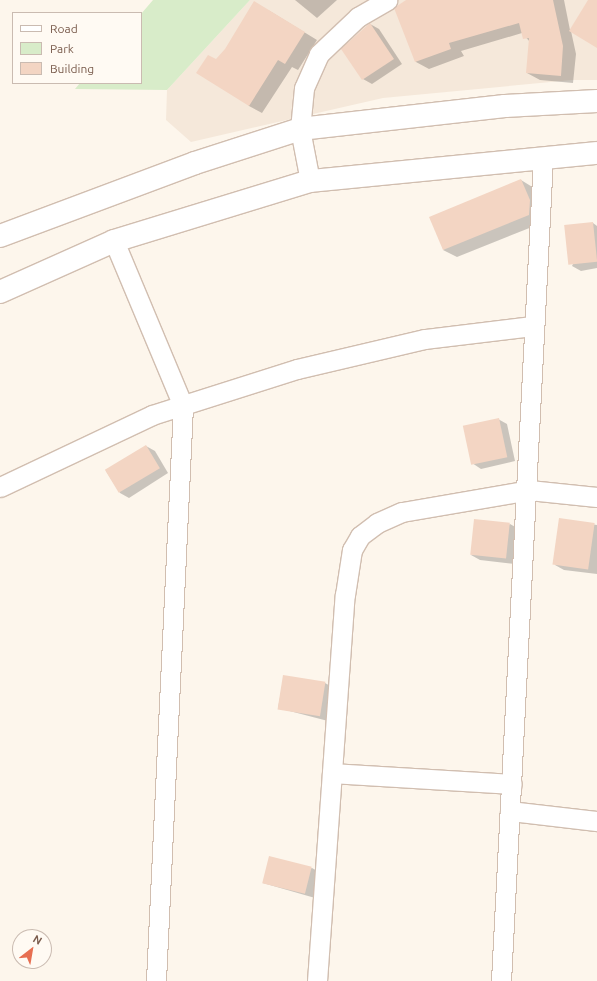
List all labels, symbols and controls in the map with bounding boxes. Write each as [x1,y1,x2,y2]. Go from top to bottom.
legend [12,12,142,84]
text: Road [50,22,78,35]
text: Park [50,42,74,55]
text: Building [50,62,94,75]
north arrow [12,929,52,969]
text: N [31,932,44,947]

